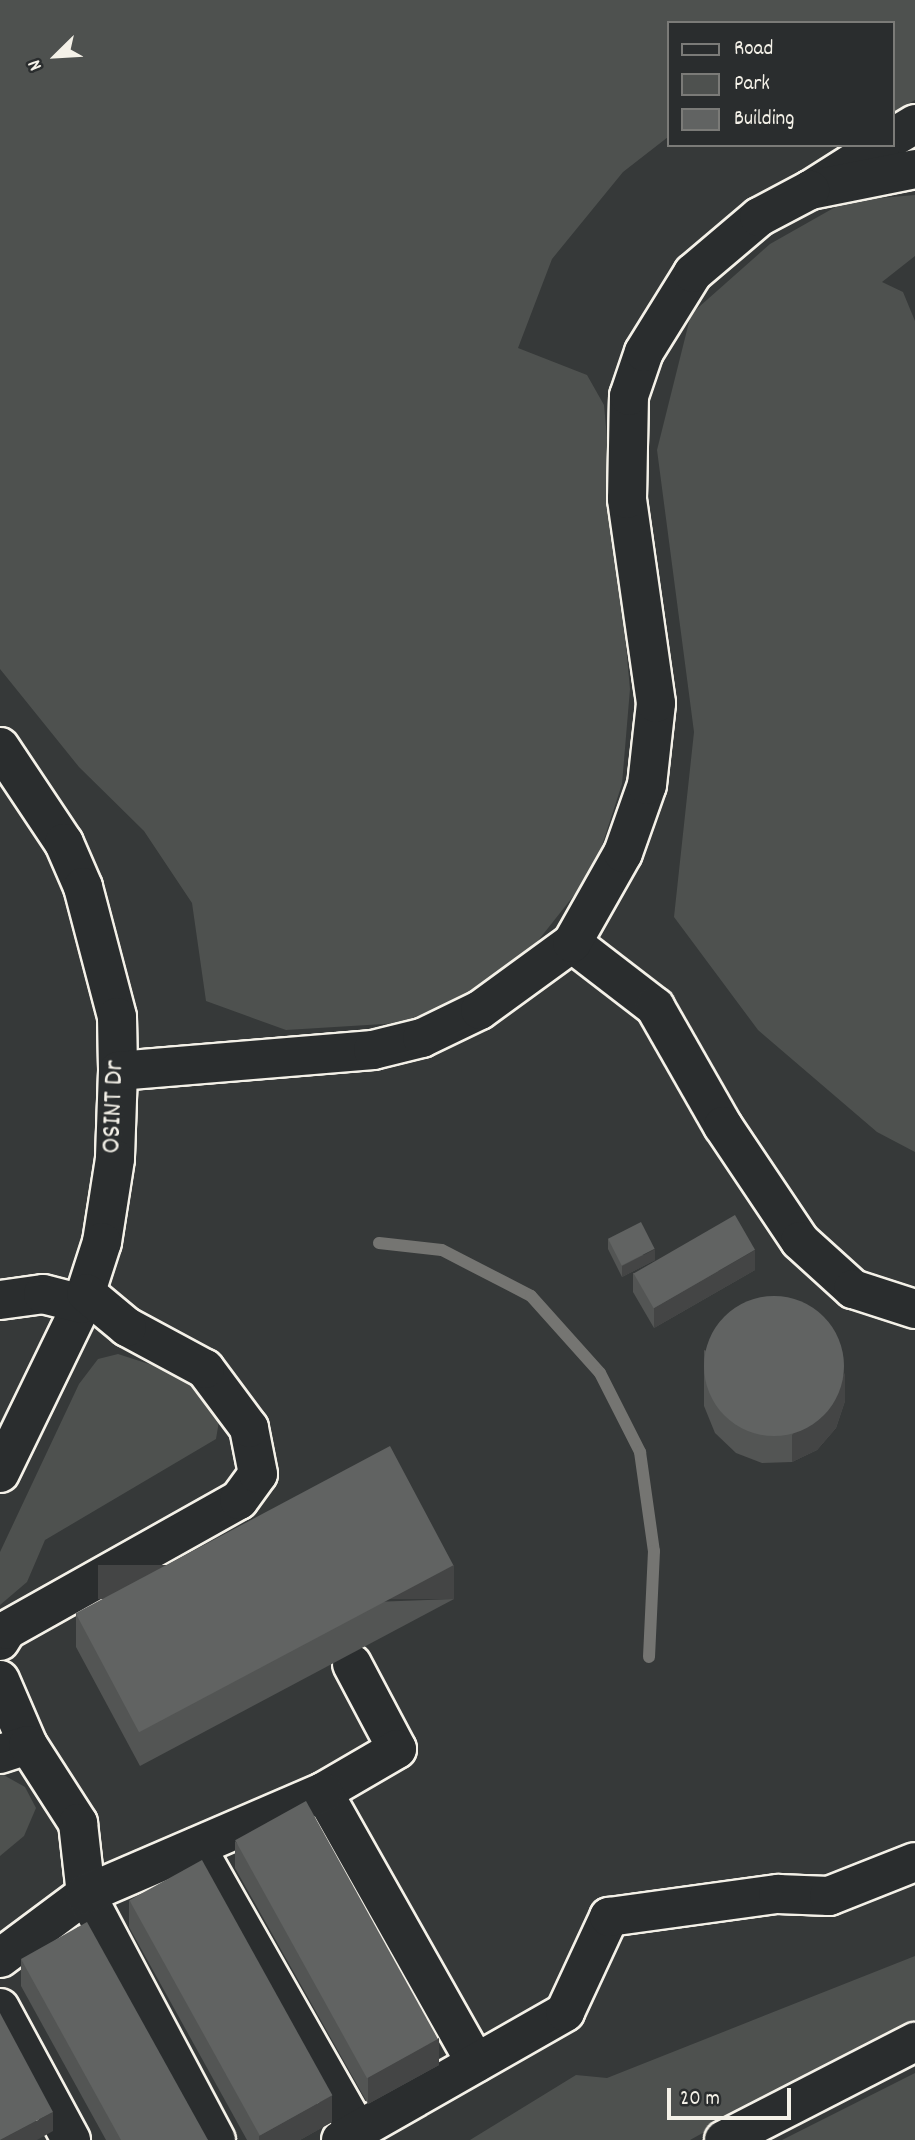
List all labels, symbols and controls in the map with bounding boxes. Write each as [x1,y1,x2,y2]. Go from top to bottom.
north arrow [21,21,91,91]
legend [666,21,894,147]
text: Road [734,35,773,65]
text: N [22,55,51,75]
text: Park [734,70,770,100]
text: Building [734,105,794,135]
street label: OSINT Dr [97,1060,133,1154]
scale bar [670,2074,794,2118]
text: 20 m [680,2085,720,2115]

